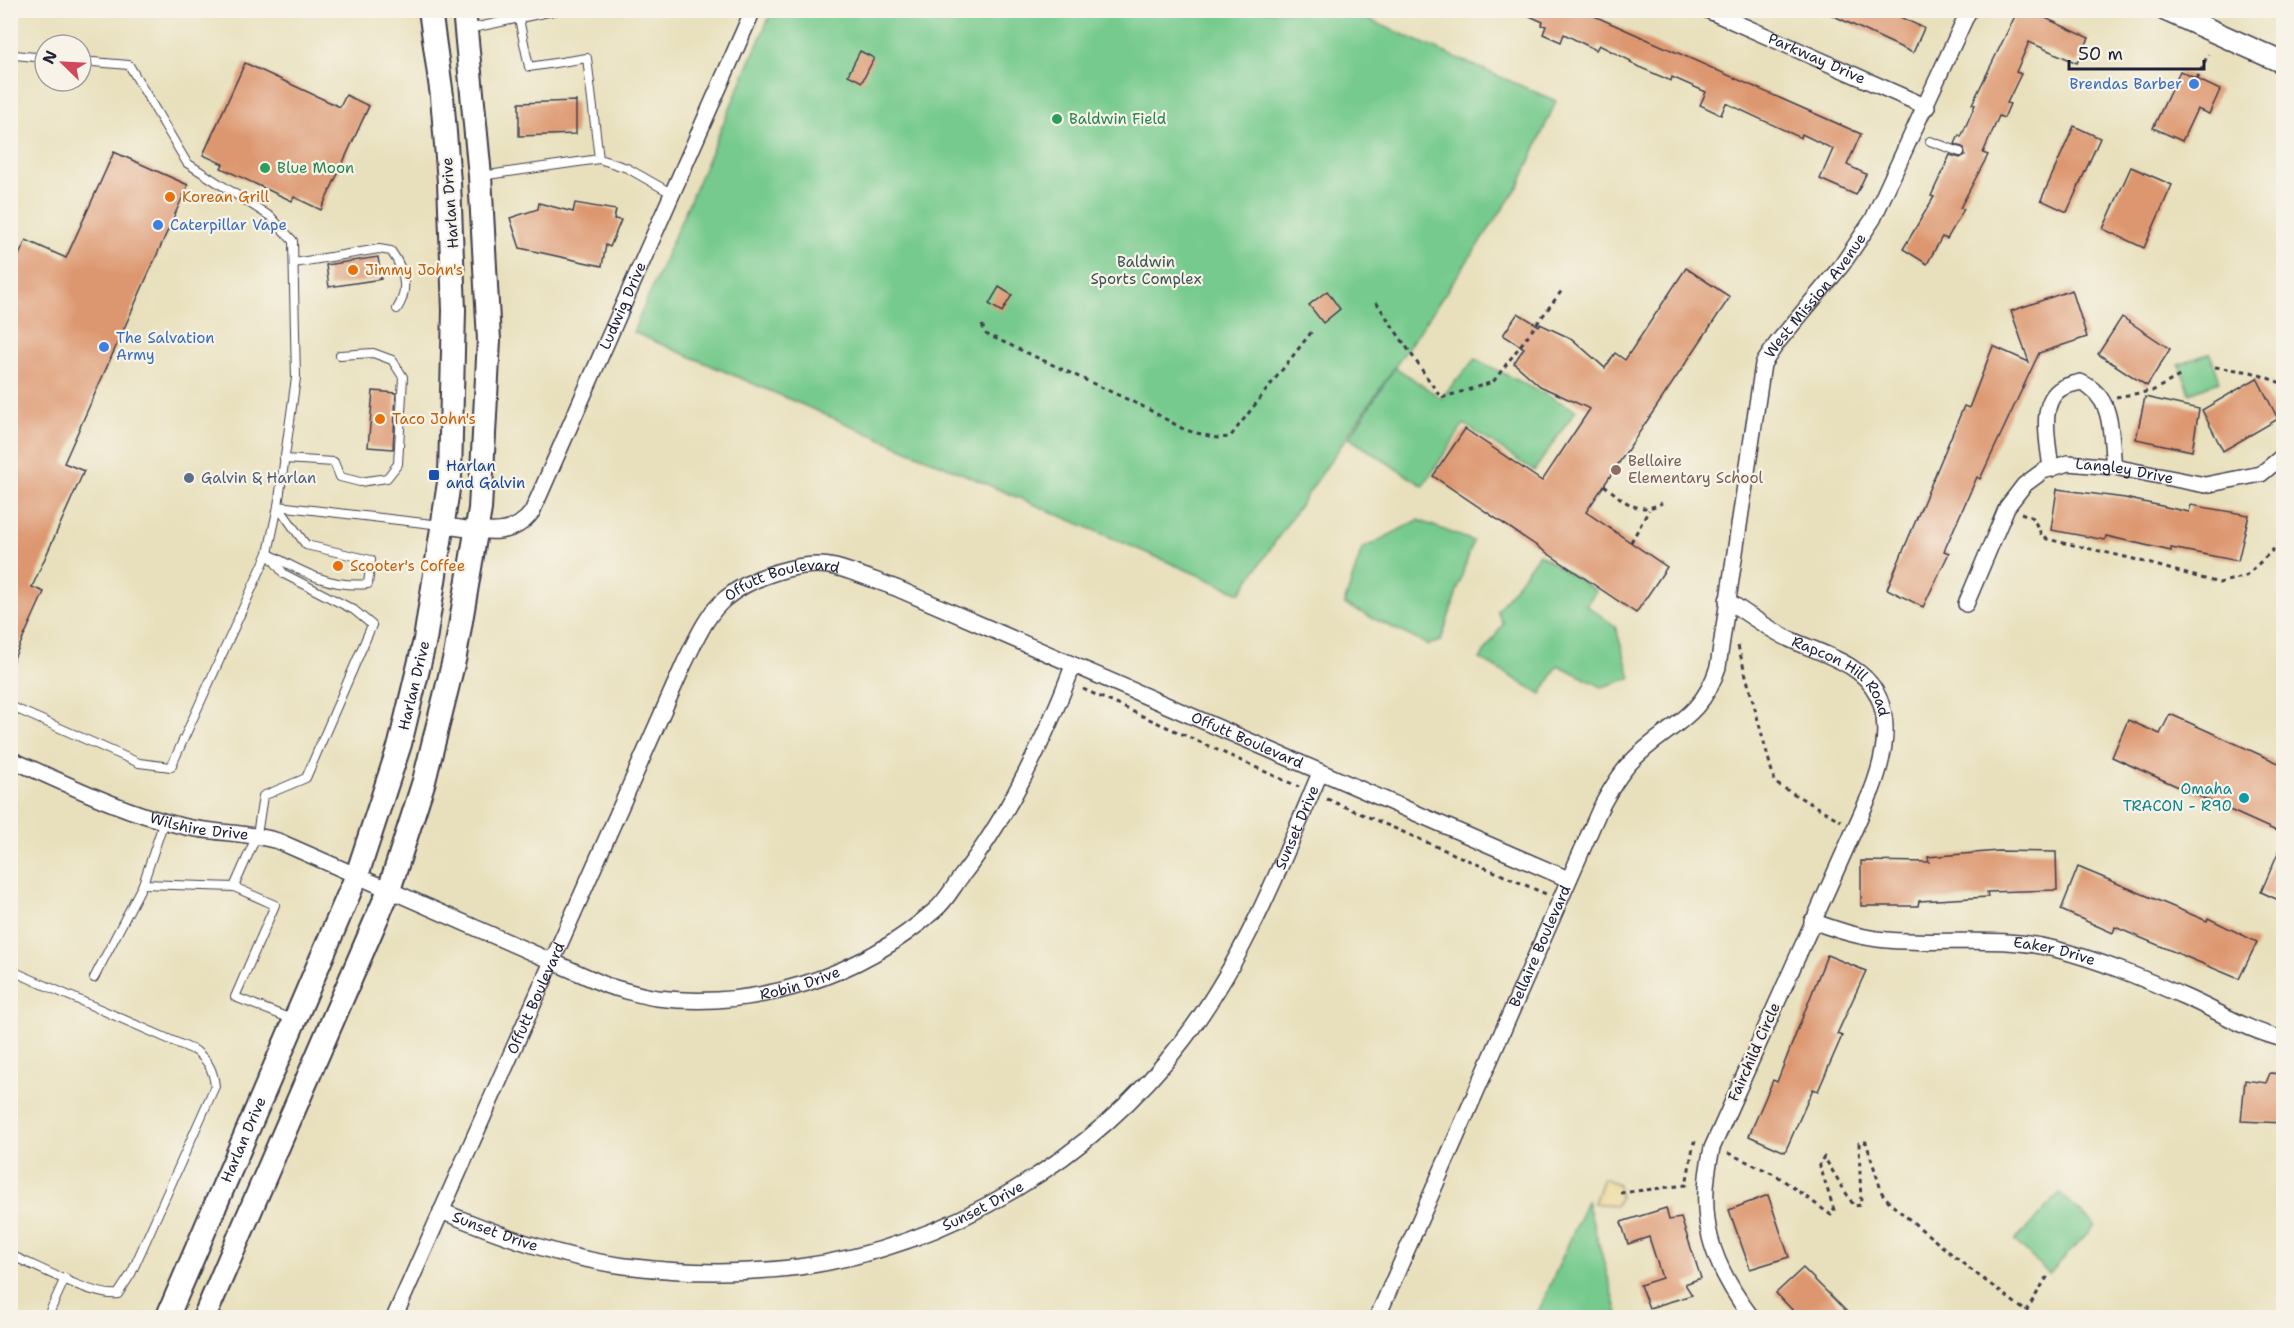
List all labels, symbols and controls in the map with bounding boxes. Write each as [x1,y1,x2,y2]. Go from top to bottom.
street label: Parkway Drive [1765,28,1869,89]
north arrow [33,33,93,93]
scale bar [2069,33,2204,71]
text: 50 m [2078,42,2123,66]
text: N [38,47,62,67]
place label: Brendas Barber [2070,74,2182,94]
marker: Brendas Barber [2187,77,2201,91]
place label: Baldwin Field [1069,109,1167,129]
marker: Baldwin Field [1050,112,1064,126]
street label: Harlan Drive [437,157,463,249]
place label: Blue Moon [277,158,354,178]
marker: Blue Moon [258,161,272,175]
place label: Korean Grill [182,187,270,207]
marker: Korean Grill [163,190,177,204]
place label: Caterpillar Vape [170,215,287,235]
marker: Caterpillar Vape [151,218,165,232]
street label: West Mission Avenue [1760,229,1871,362]
park label: Baldwin Sports Complex [1090,252,1202,289]
street label: Ludwig Drive [595,259,651,353]
place label: Jimmy John's [365,260,463,280]
marker: Jimmy John's [346,263,360,277]
place label: The Salvation Army [116,328,214,365]
marker: The Salvation Army [97,340,111,354]
place label: Taco John's [392,409,476,429]
marker: Taco John's [373,412,387,426]
place label: Bellaire Elementary School [1628,451,1764,488]
street label: Langley Drive [2075,454,2175,489]
place label: Harlan and Galvin [446,456,525,493]
marker: Bellaire Elementary School [1609,463,1623,477]
place label: Galvin & Harlan [201,468,316,488]
marker: Harlan and Galvin [427,468,441,482]
marker: Galvin & Harlan [182,471,196,485]
street label: Offutt Boulevard [720,555,842,606]
place label: Scooter's Coffee [350,556,465,576]
marker: Scooter's Coffee [331,559,345,573]
street label: Rapcon Hill Road [1789,631,1894,719]
street label: Harlan Drive [394,639,434,732]
street label: Offutt Boulevard [1188,707,1307,773]
place label: Omaha TRACON - R90 [2123,779,2233,816]
street label: Sunset Drive [1270,782,1324,873]
marker: Omaha TRACON - R90 [2237,791,2251,805]
street label: Wilshire Drive [147,808,250,845]
street label: Bellaire Boulevard [1504,882,1576,1010]
street label: Eaker Drive [2012,932,2098,970]
street label: Offutt Boulevard [502,938,570,1057]
street label: Robin Drive [758,962,843,1005]
street label: Fairchild Circle [1723,999,1785,1105]
street label: Harlan Drive [216,1094,271,1186]
street label: Sunset Drive [939,1176,1028,1235]
street label: Sunset Drive [449,1207,541,1256]

